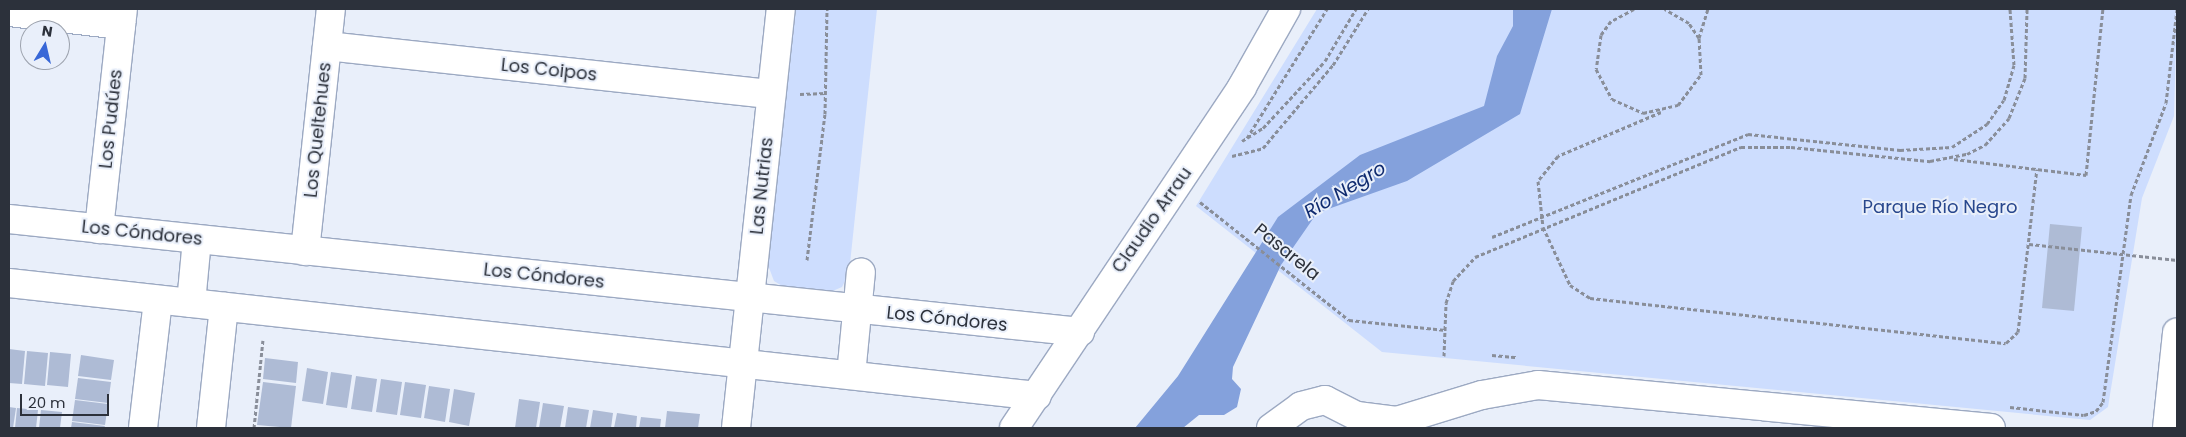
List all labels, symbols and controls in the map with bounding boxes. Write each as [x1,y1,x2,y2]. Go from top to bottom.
north arrow [20,20,70,70]
text: N [40,20,54,42]
street label: Los Coipos [500,54,598,86]
street label: Los Queltehues [300,61,336,199]
street label: Los Pudúes [95,68,127,170]
street label: Las Nutrias [746,136,778,236]
water label: Río Negro [1300,157,1390,223]
street label: Claudio Arrau [1108,163,1196,277]
park label: Parque Río Negro [1863,196,2017,218]
street label: Los Cóndores [81,216,203,250]
street label: Pasarela [1250,219,1324,285]
street label: Los Cóndores [483,259,605,293]
street label: Los Cóndores [886,302,1008,336]
scale bar [22,384,111,416]
text: 20 m [28,392,66,413]

